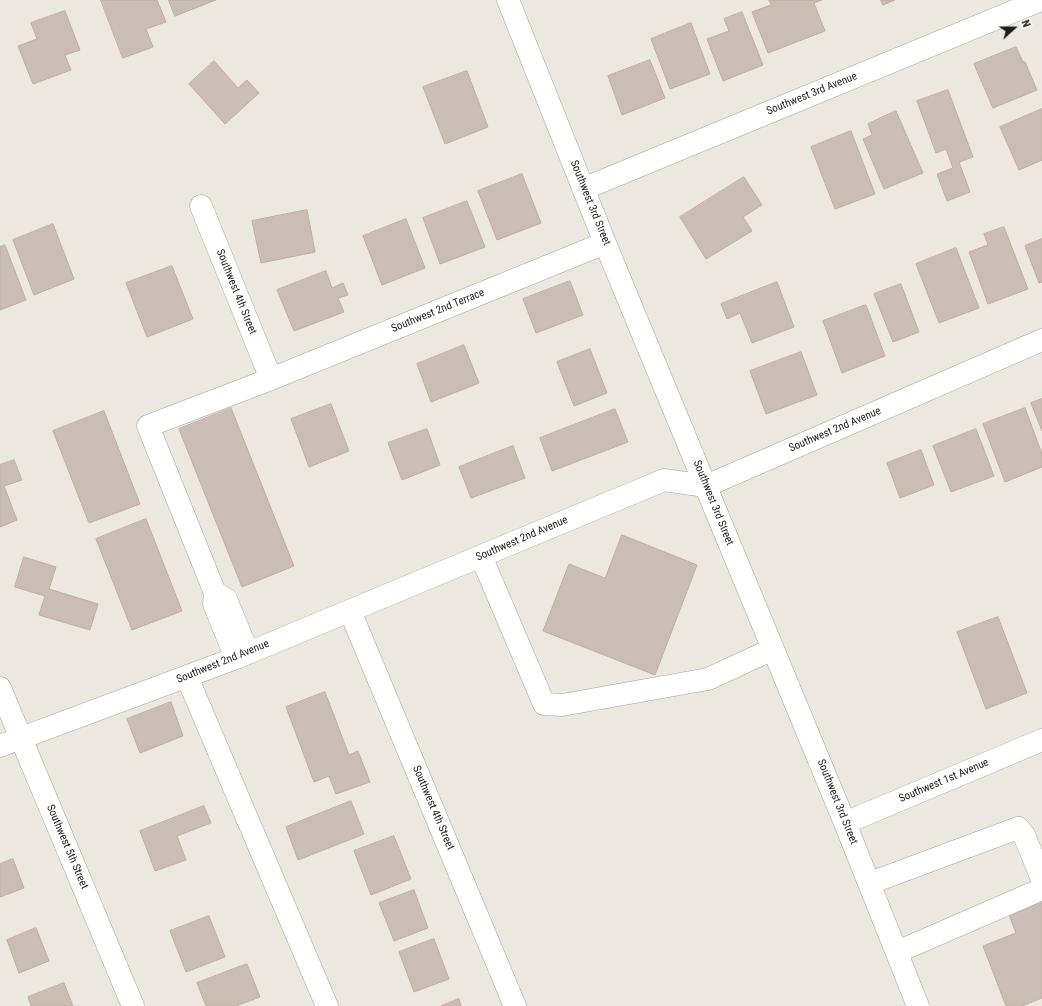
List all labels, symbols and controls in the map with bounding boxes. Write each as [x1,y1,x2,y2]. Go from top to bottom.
north arrow [994,8,1034,48]
text: N [1018,18,1033,29]
street label: Southwest 3rd Avenue [765,70,859,118]
street label: Southwest 3rd Street [567,159,613,247]
street label: Southwest 4th Street [213,248,259,336]
street label: Southwest 2nd Terrace [389,286,487,336]
street label: Southwest 2nd Avenue [787,405,883,455]
street label: Southwest 3rd Street [690,459,736,547]
street label: Southwest 2nd Avenue [474,514,570,564]
street label: Southwest 2nd Avenue [175,637,271,687]
street label: Southwest 1st Avenue [897,756,991,806]
street label: Southwest 3rd Street [814,758,860,846]
street label: Southwest 4th Street [409,764,457,852]
street label: Southwest 5th Street [43,803,91,891]

